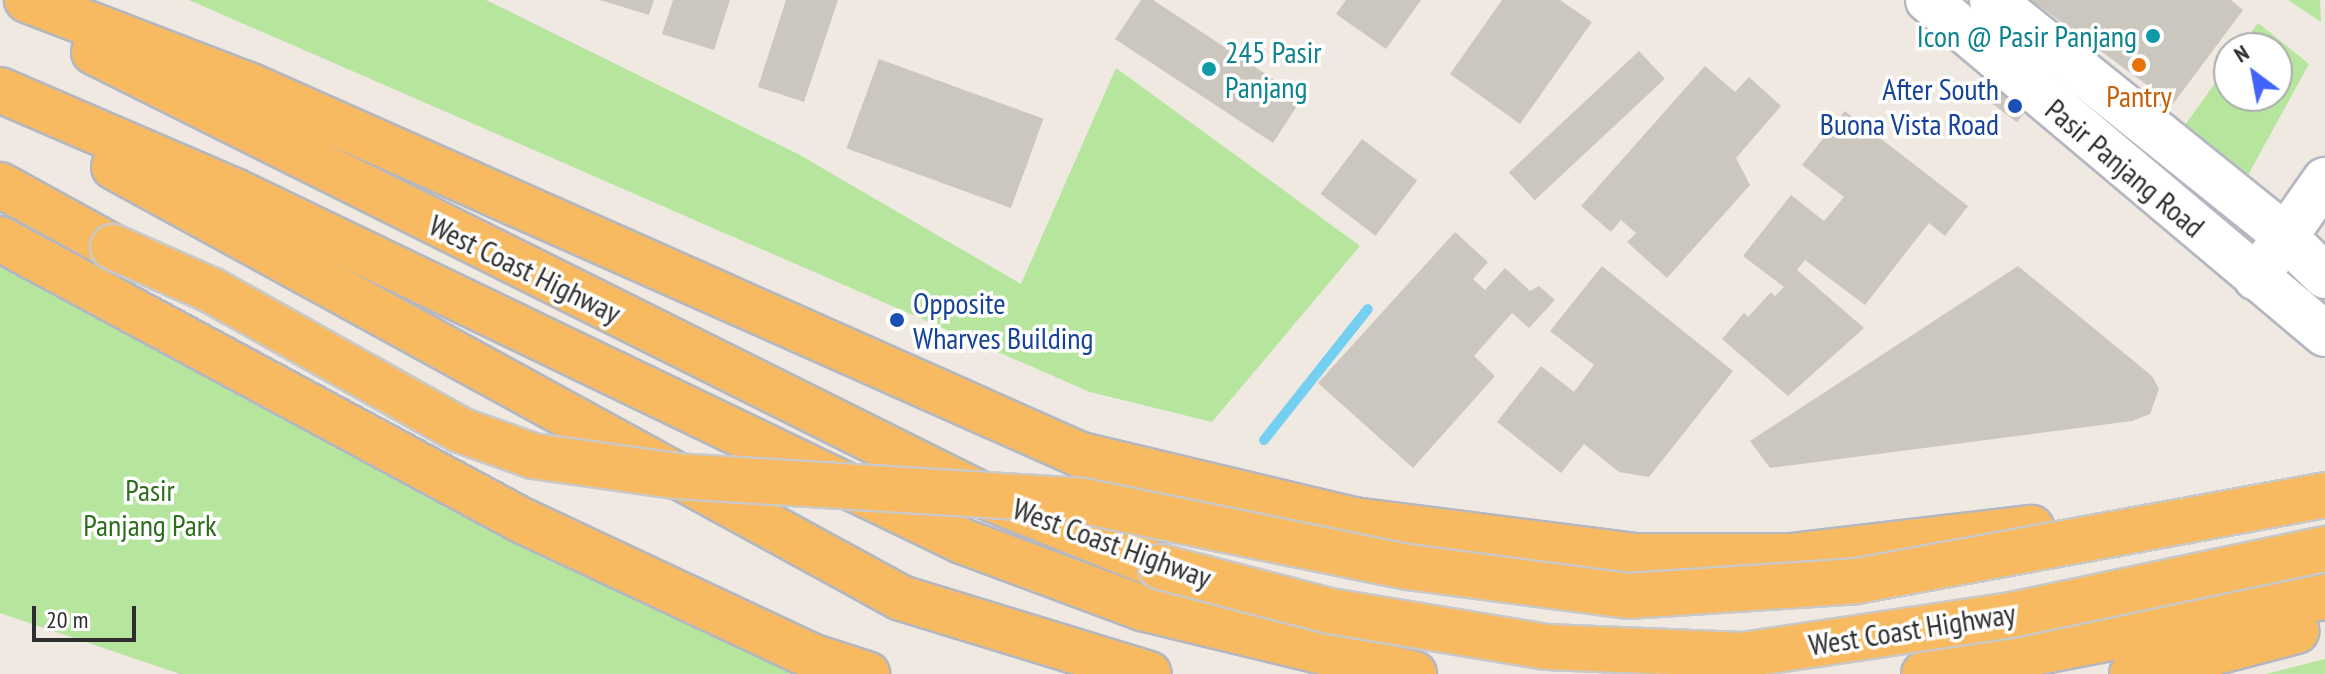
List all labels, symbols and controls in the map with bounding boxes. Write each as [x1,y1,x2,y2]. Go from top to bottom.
place label: Icon @ Pasir Panjang [1917,18,2137,54]
marker: Icon @ Pasir Panjang [2144,27,2162,45]
north arrow [2213,32,2293,112]
place label: 245 Pasir Panjang [1225,34,1321,104]
text: N [2229,38,2254,68]
marker: Pantry [2130,56,2148,74]
marker: 245 Pasir Panjang [1200,60,1218,78]
place label: After South Buona Vista Road [1819,71,1999,142]
place label: Pantry [2106,78,2172,114]
street label: Pasir Panjang Road [2038,91,2212,245]
marker: After South Buona Vista Road [2006,97,2024,115]
street label: West Coast Highway [423,207,627,331]
place label: Opposite Wharves Building [913,285,1093,356]
marker: Opposite Wharves Building [888,311,906,329]
park label: Pasir Panjang Park [83,472,217,542]
street label: West Coast Highway [1008,490,1216,596]
scale bar [36,590,140,640]
street label: West Coast Highway [1806,595,2018,663]
text: 20 m [46,604,88,635]

